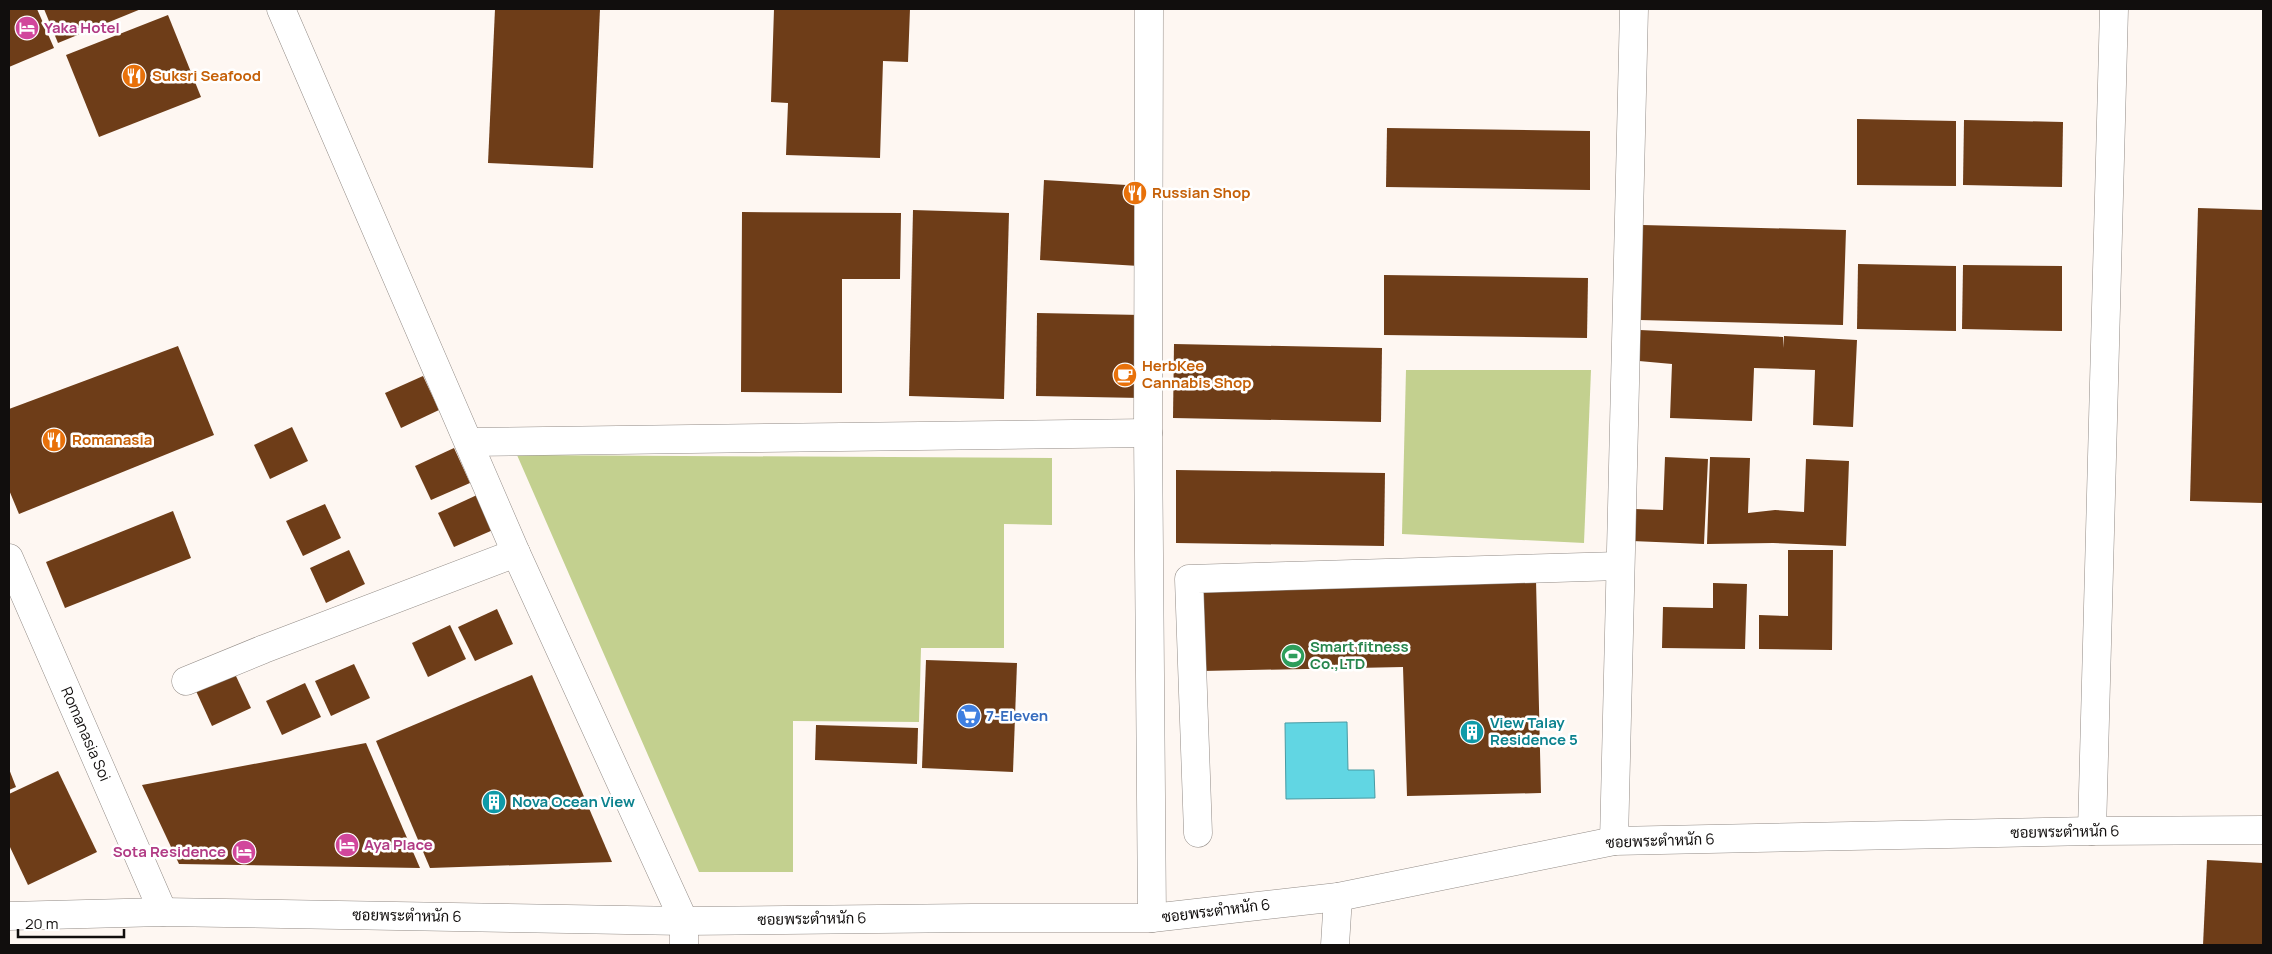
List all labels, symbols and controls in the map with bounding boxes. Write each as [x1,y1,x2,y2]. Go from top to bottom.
hotel icon: Yaka Hotel [14,15,40,41]
place label: Yaka Hotel [44,17,120,38]
restaurant icon: Suksri Seafood [121,63,147,89]
place label: Suksri Seafood [152,65,261,86]
restaurant icon: Russian Shop [1122,180,1148,206]
place label: Russian Shop [1152,182,1251,203]
place label: HerbKee Cannabis Shop [1142,355,1251,393]
cafe icon: HerbKee Cannabis Shop [1112,362,1138,388]
restaurant icon: Romanasia [41,427,67,453]
place label: Romanasia [72,429,152,450]
place label: Smart fitness Co.,LTD [1310,636,1409,674]
sports icon: Smart fitness Co.,LTD [1280,643,1306,669]
street label: Romanasia Soi [56,683,116,784]
supermarket icon: 7-Eleven [956,703,982,729]
place label: 7-Eleven [986,705,1048,726]
place label: View Talay Residence 5 [1490,712,1578,750]
building icon: View Talay Residence 5 [1459,719,1485,745]
building icon: Nova Ocean View [481,789,507,815]
place label: Nova Ocean View [512,791,635,812]
street label: ซอยพระตำหนัก 6 [2010,820,2120,843]
street label: ซอยพระตำหนัก 6 [1605,828,1715,853]
hotel icon: Aya Place [334,832,360,858]
place label: Aya Place [364,834,433,855]
hotel icon: Sota Residence [231,839,257,865]
place label: Sota Residence [113,841,226,862]
street label: ซอยพระตำหนัก 6 [1161,893,1271,928]
street label: ซอยพระตำหนัก 6 [352,904,462,927]
scale bar [18,906,124,938]
street label: ซอยพระตำหนัก 6 [757,907,867,930]
text: 20 m [25,913,58,934]

